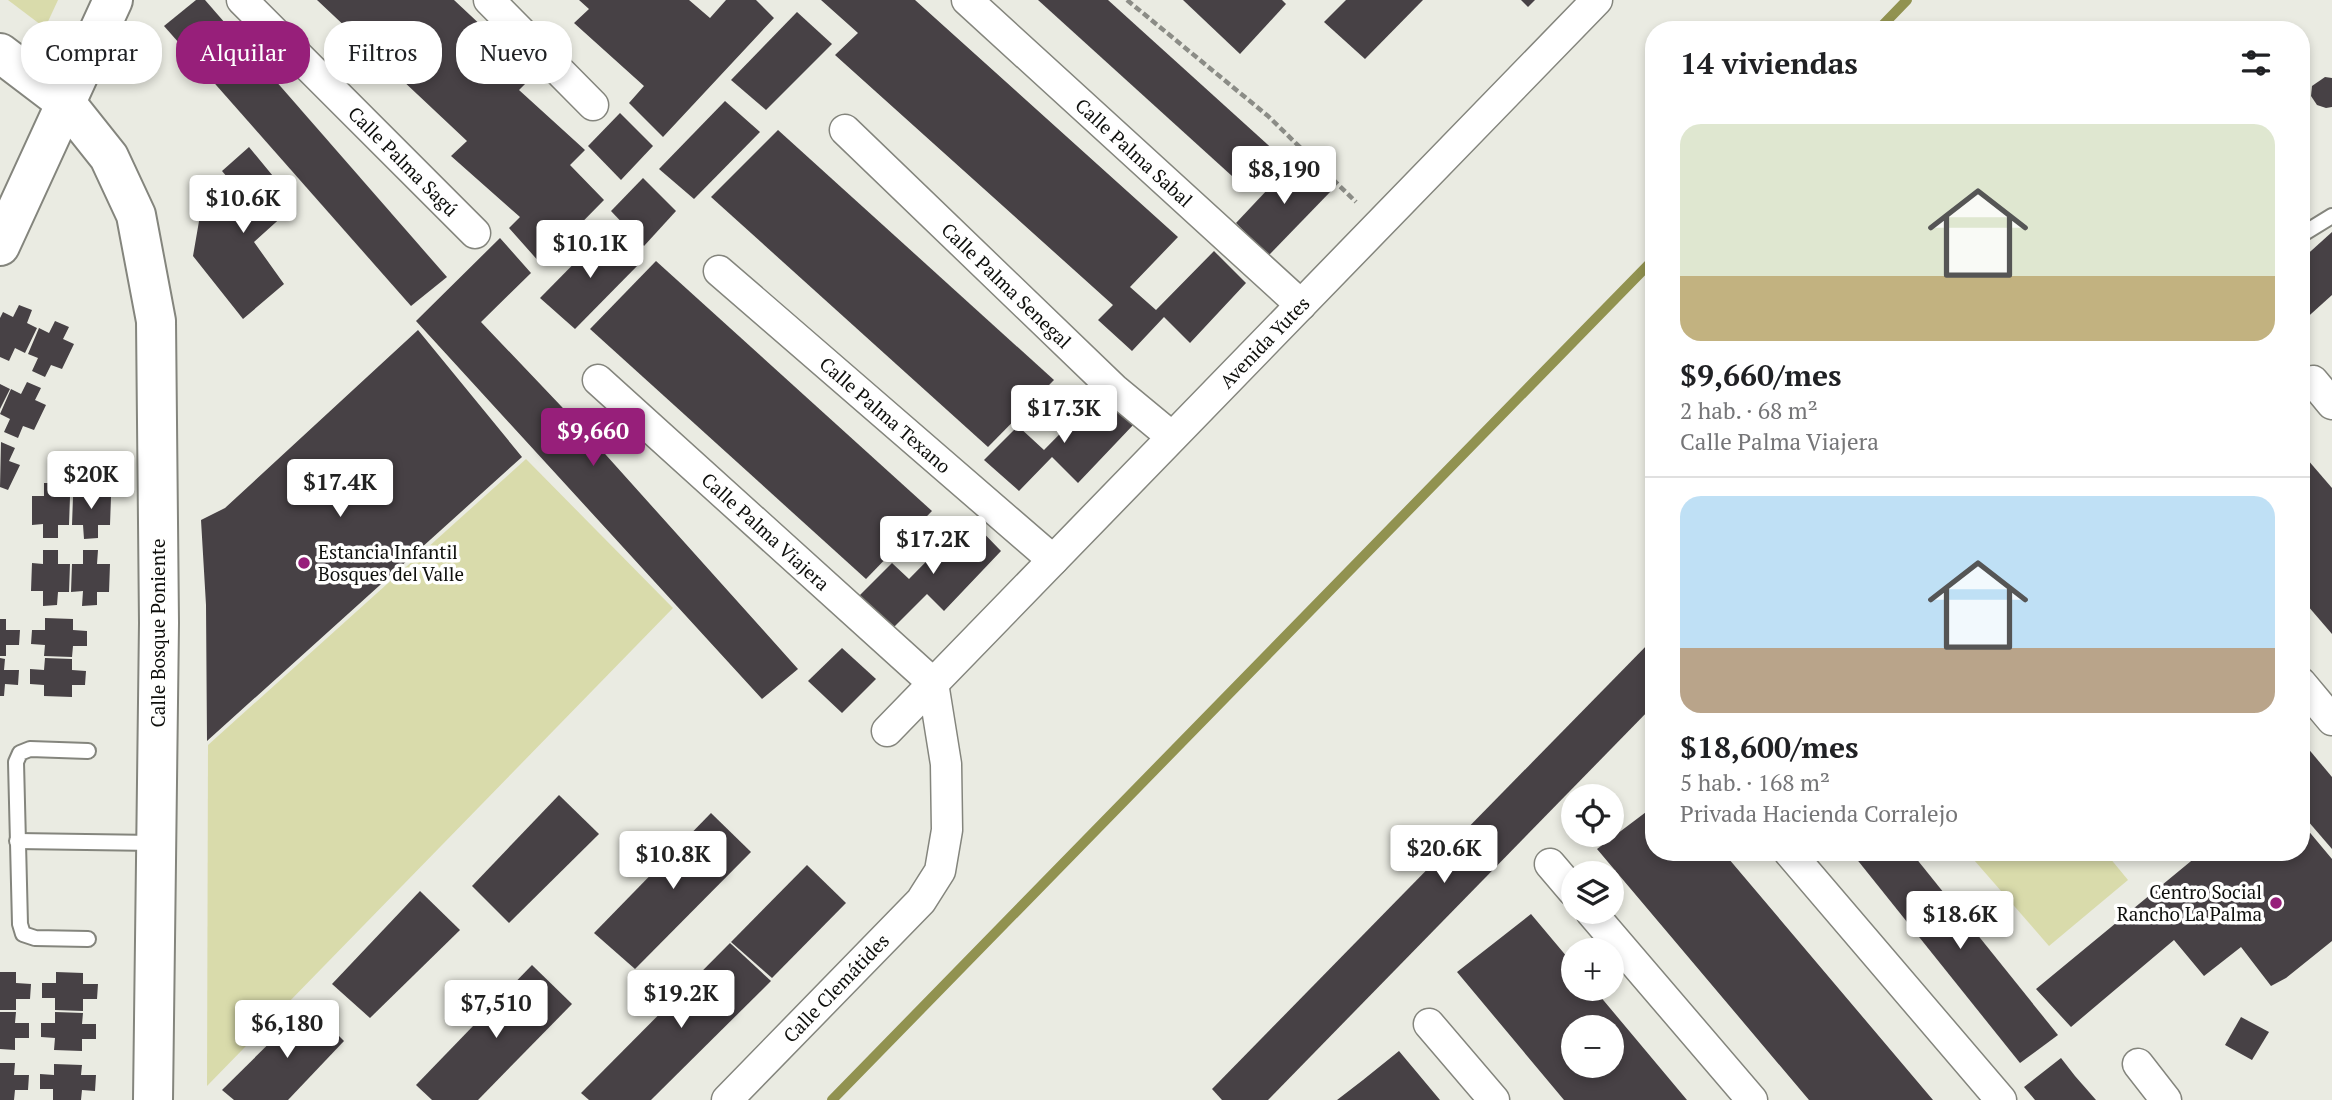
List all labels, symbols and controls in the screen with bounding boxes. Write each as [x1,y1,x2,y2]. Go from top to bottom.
chip: Comprar [21,21,162,84]
chip: Alquilar [176,21,310,84]
chip: Filtros [324,21,442,84]
chip: Nuevo [456,21,572,84]
text: 14 viviendas [1680,43,1858,83]
icon: filters [2237,44,2275,82]
street label: Calle Palma Sabal [1070,92,1198,212]
street label: Calle Palma Sagú [343,101,464,221]
pin: $8,190 [1227,146,1341,206]
text: $8,190 [1248,153,1320,184]
icon: home [1915,170,2041,296]
pin: $10.6K [186,176,300,235]
text: $10.6K [205,182,281,213]
street label: Calle Palma Senegal [937,217,1077,353]
pin: $10.1K [533,220,647,280]
text: $10.1K [552,227,628,258]
street label: Avenida Yutes [1214,291,1315,393]
street label: Calle Palma Texano [815,351,957,478]
text: $9,660/mes [1680,355,1842,395]
pin: $17.3K [1007,386,1121,445]
text: $17.3K [1027,392,1101,423]
text: 2 hab. · 68 m² [1680,395,1818,426]
pin: $9,660 [536,408,650,468]
text: $9,660 [557,415,629,446]
text: Calle Palma Viajera [1680,426,1879,457]
pin: $20K [50,452,132,511]
text: $20K [63,458,119,489]
pin: $17.4K [283,460,397,519]
text: $17.4K [303,466,377,497]
street label: Calle Palma Viajera [697,467,836,596]
pin: $17.2K [876,516,990,576]
text: $17.2K [896,523,970,554]
street label: Calle Bosque Poniente [145,538,170,728]
place label: Estancia Infantil Bosques del Valle [318,539,464,586]
icon: home [1915,542,2041,668]
marker: Estancia Infantil Bosques del Valle [296,555,312,571]
text: $18,600/mes [1680,727,1859,767]
text: 5 hab. · 168 m² [1680,767,1830,798]
map controls [1561,784,1624,1078]
button: locate [1561,784,1624,847]
text: Privada Hacienda Corralejo [1680,798,1958,829]
pin: $20.6K [1387,826,1501,885]
pin: $10.8K [616,832,730,891]
text: $20.6K [1406,832,1482,863]
text: $10.8K [635,838,711,869]
button: layers [1561,861,1624,924]
place label: Centro Social Rancho La Palma [2117,879,2262,926]
pin: $18.6K [1903,892,2017,951]
marker: Centro Social Rancho La Palma [2268,895,2284,911]
text: $18.6K [1922,898,1998,929]
street label: Calle Clemátides [777,928,894,1047]
button: + [1561,938,1624,1001]
pin: $19.2K [624,970,738,1030]
text: $19.2K [643,977,719,1008]
pin: $7,510 [439,981,553,1040]
text: $7,510 [461,987,531,1018]
pin: $6,180 [230,1000,344,1060]
text: $6,180 [251,1007,323,1038]
button: − [1561,1015,1624,1078]

